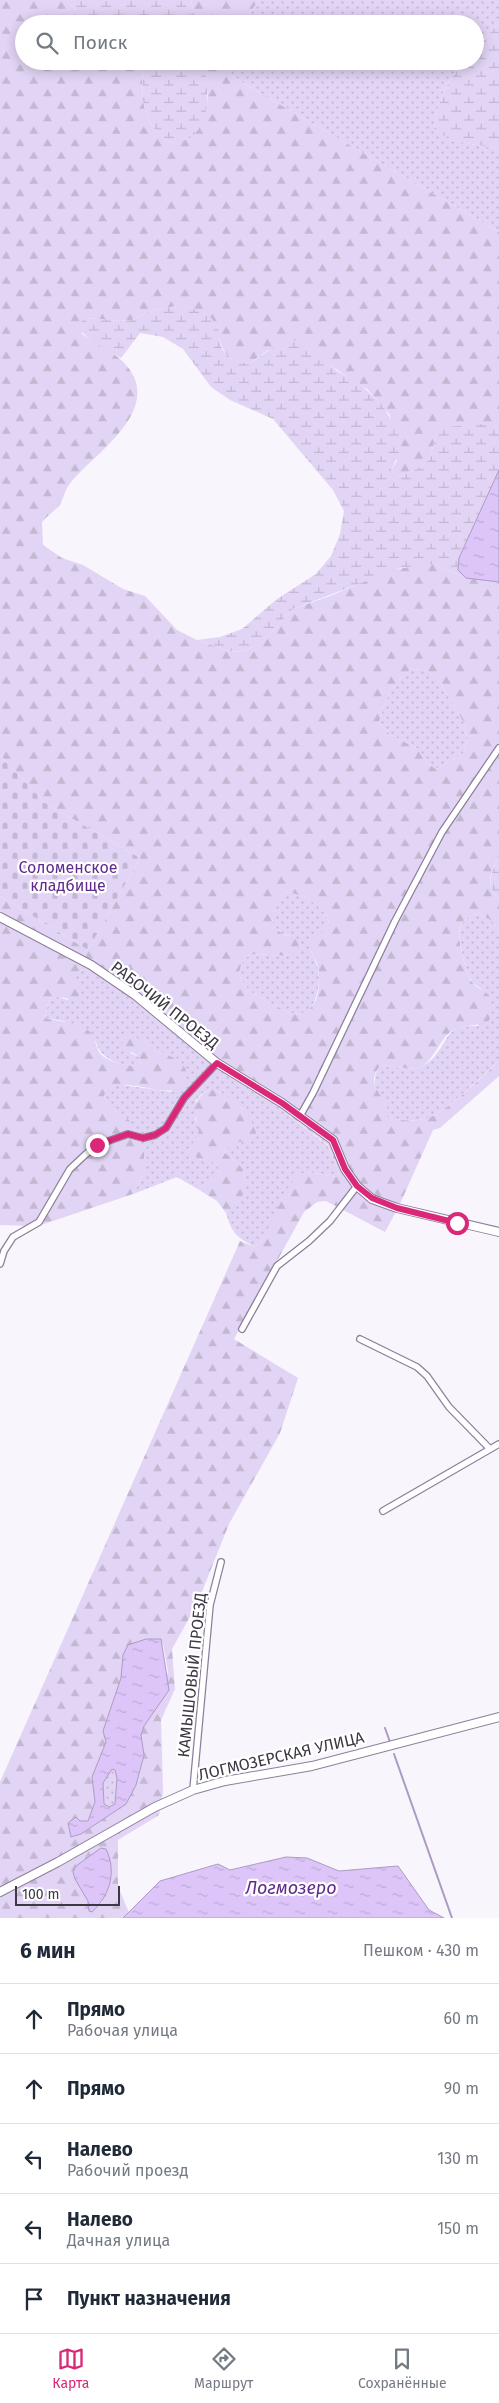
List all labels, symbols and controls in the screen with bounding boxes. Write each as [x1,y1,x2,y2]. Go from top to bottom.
search box [15,15,484,70]
icon: search [33,29,61,57]
text: Поиск [73,31,127,54]
park label: Соломенское кладбище [18,858,118,895]
street label: РАБОЧИЙ ПРОЕЗД [107,957,223,1053]
route end [86,1134,109,1157]
route start [446,1212,469,1235]
street label: КАМЫШОВЫЙ ПРОЕЗД [174,1591,210,1758]
street label: ЛОГМОЗЕРСКАЯ УЛИЦА [196,1727,367,1784]
water label: Логмозеро [244,1877,337,1899]
scale bar [15,1883,120,1906]
text: 100 m [22,1886,59,1903]
text: 6 мин [20,1938,76,1964]
text: Пешком · 430 m [363,1941,479,1960]
text: Прямо [67,1998,125,2021]
icon: ahead [20,2005,48,2033]
text: 60 m [444,2009,479,2028]
text: Рабочая улица [67,2021,178,2040]
icon: ahead [20,2075,48,2103]
text: Прямо [67,2077,125,2100]
text: 90 m [444,2079,479,2098]
text: Налево [67,2138,133,2161]
icon: left [20,2145,48,2173]
text: 130 m [437,2149,479,2168]
text: Рабочий проезд [67,2161,188,2180]
text: Налево [67,2208,133,2231]
icon: left [20,2215,48,2243]
text: 150 m [437,2219,479,2238]
text: Дачная улица [67,2231,170,2250]
icon: arrive [20,2285,48,2313]
text: Пункт назначения [67,2287,231,2310]
tab: Карта [52,2345,89,2392]
tab: Маршрут [194,2345,253,2392]
tab: Сохранённые [358,2345,447,2392]

